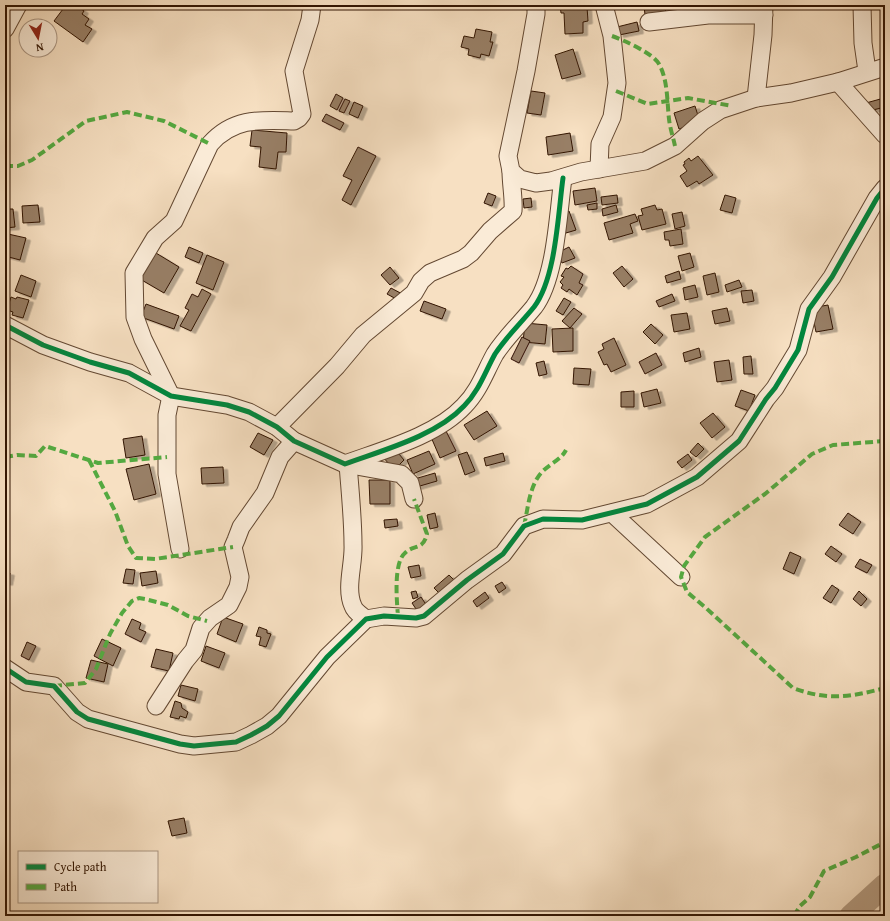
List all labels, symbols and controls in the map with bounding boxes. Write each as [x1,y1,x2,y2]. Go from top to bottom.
north arrow [18,18,58,58]
text: N [34,39,45,56]
legend [18,851,158,903]
text: Cycle path [54,858,107,875]
text: Path [54,878,77,895]

